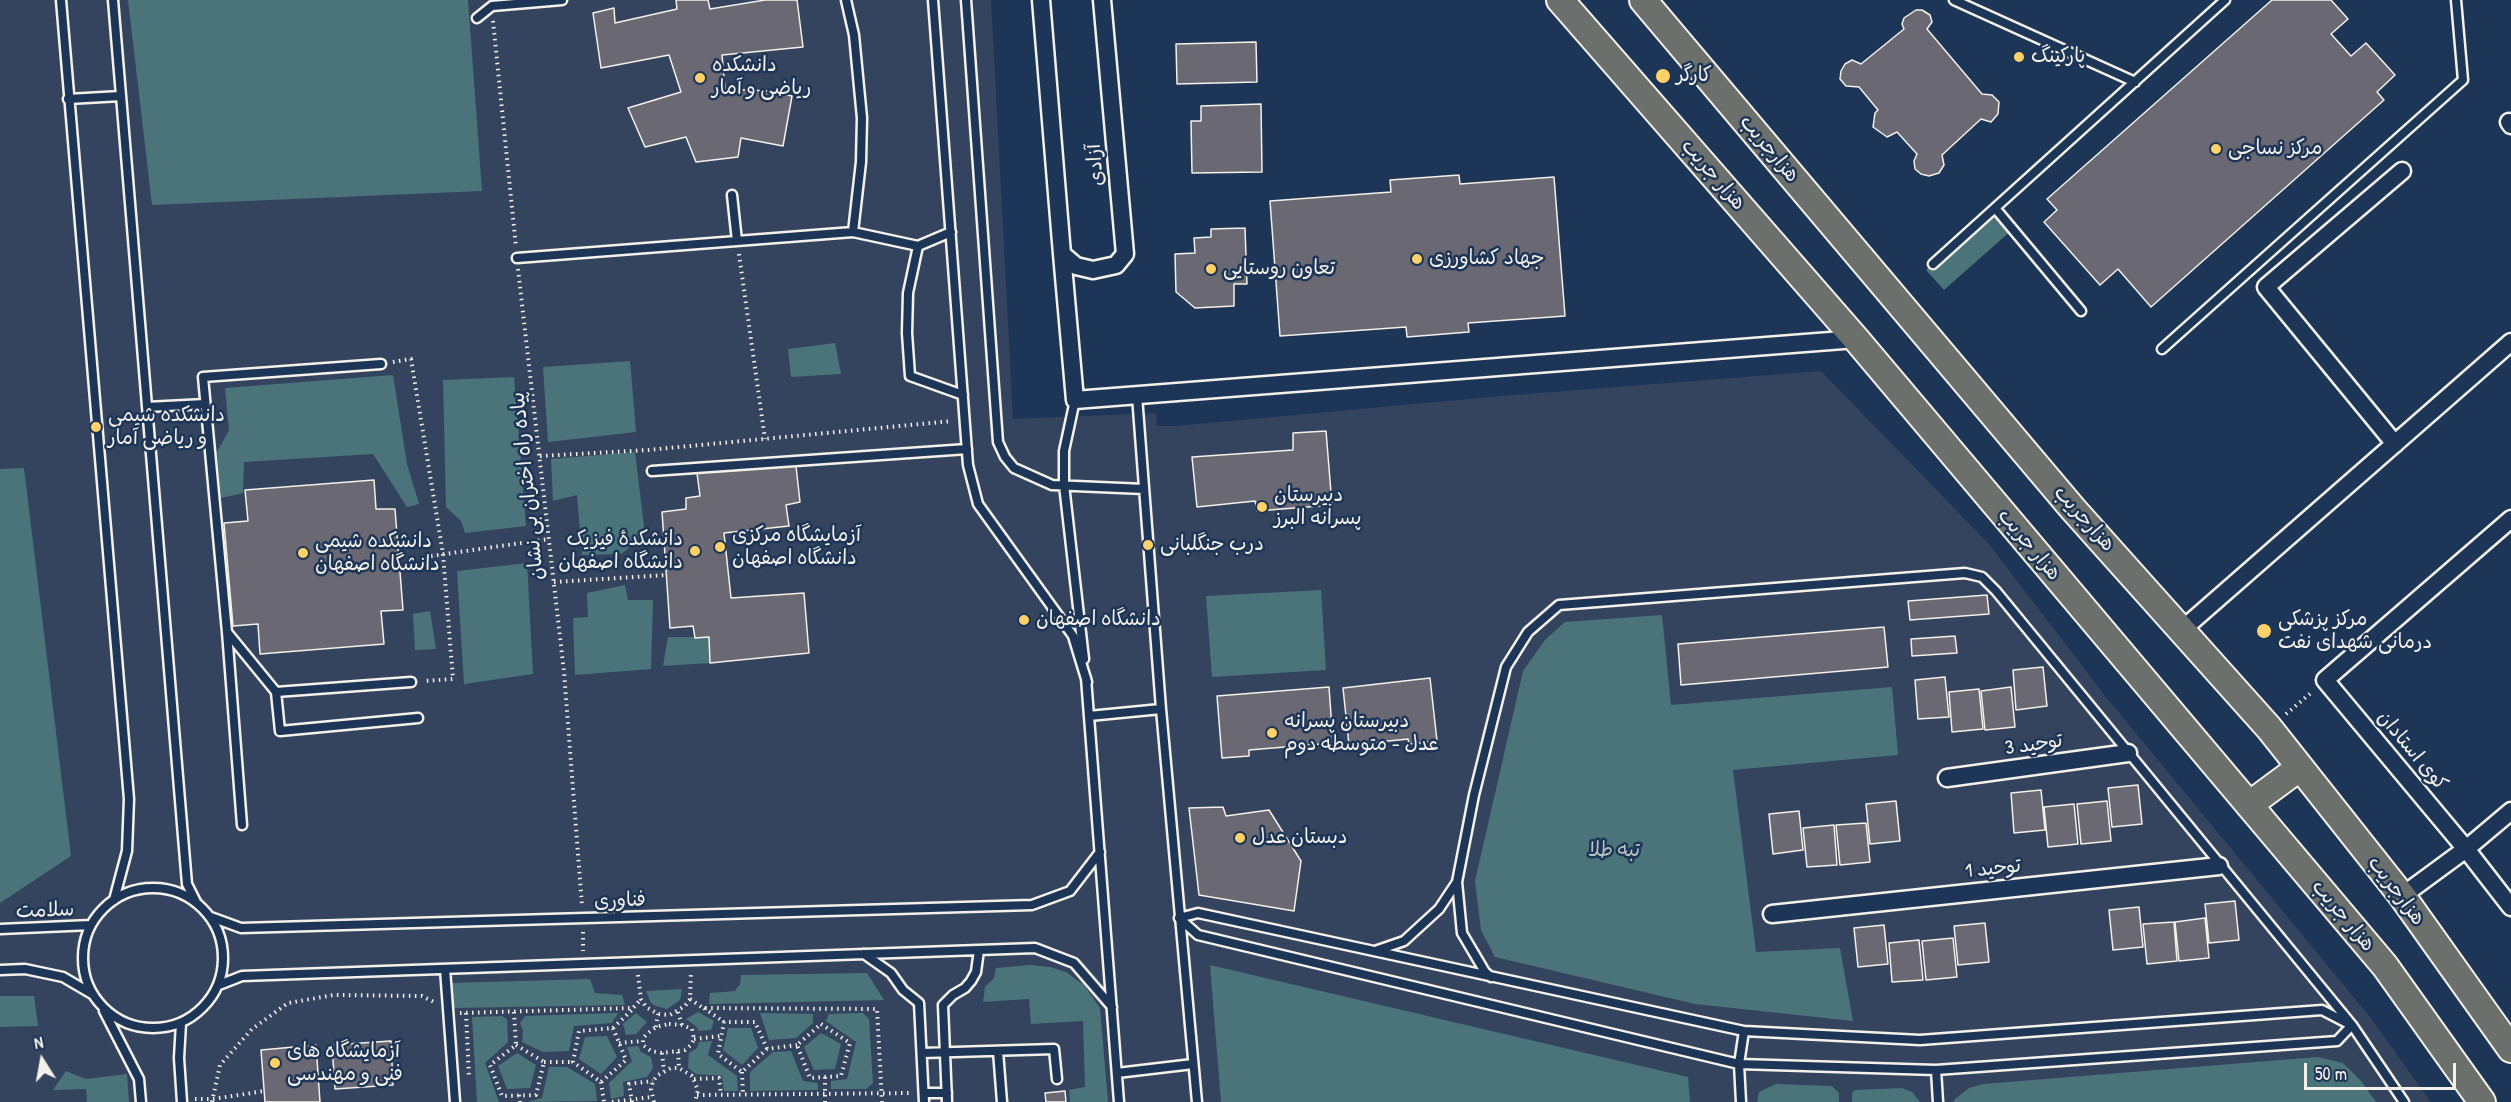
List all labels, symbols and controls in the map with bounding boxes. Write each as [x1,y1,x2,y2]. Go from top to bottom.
place label: پارکینگ [2031,45,2085,69]
marker: پارکینگ [2012,50,2026,64]
place label: دانشکده ریاضی و آمار [712,54,811,101]
place label: کارگر [1676,64,1712,88]
marker: کارگر [1654,67,1672,85]
marker: دانشکده ریاضی و آمار [693,71,707,85]
street label: هزارجریب [1734,111,1804,187]
street label: هزار جریب [1676,135,1750,215]
place label: مرکز نساجی [2228,137,2322,161]
marker: مرکز نساجی [2209,142,2223,156]
street label: آزادی [1082,143,1110,187]
place label: جهاد کشاورزی [1429,247,1545,271]
marker: جهاد کشاورزی [1410,252,1424,266]
place label: تعاون روستایی [1223,257,1335,281]
marker: تعاون روستایی [1204,262,1218,276]
street label: پیاده راه اختران بی نشان [506,391,550,581]
place label: دانشکده شیمی و ریاضی آمار [108,404,225,451]
marker: دانشکده شیمی و ریاضی آمار [89,420,103,434]
street label: هزارجریب [2048,481,2120,557]
place label: دبیرستان پسرانه البرز [1274,484,1362,531]
marker: دبیرستان پسرانه البرز [1255,500,1269,514]
street label: هزار جریب [1992,504,2066,586]
place label: آزمایشگاه مرکزی دانشگاه اصفهان [732,524,861,571]
place label: دانشکدهٔ فیزیک دانشگاه اصفهان [558,528,683,575]
place label: دانشکده شیمی دانشگاه اصفهان [315,530,440,577]
place label: درب جنگلبانی [1160,533,1264,557]
marker: درب جنگلبانی [1141,538,1155,552]
marker: آزمایشگاه مرکزی دانشگاه اصفهان [713,540,727,554]
marker: دانشکدهٔ فیزیک دانشگاه اصفهان [688,544,702,558]
marker: دانشکده شیمی دانشگاه اصفهان [296,546,310,560]
place label: دانشگاه اصفهان [1036,608,1161,632]
place label: مرکز پزشکی درمانی شهدای نفت [2278,608,2432,655]
marker: دانشگاه اصفهان [1017,613,1031,627]
marker: مرکز پزشکی درمانی شهدای نفت [2255,622,2273,640]
street label: کوی استادان [2372,706,2452,796]
place label: دبیرستان پسرانه عدل - متوسطه دوم [1284,710,1439,757]
marker: دبیرستان پسرانه عدل - متوسطه دوم [1265,726,1279,740]
street label: توحید 3 [2004,729,2064,761]
place label: دبستان عدل [1252,826,1347,850]
marker: دبستان عدل [1233,831,1247,845]
park label: تبه طلا [1588,839,1640,863]
street label: هزارجریب [2362,852,2430,930]
street label: توحید 1 [1964,854,2022,884]
street label: هزار جریب [2306,875,2380,957]
street label: فناوری [594,888,646,914]
street label: سلامت [15,898,75,924]
north arrow [12,1030,72,1090]
text: N [32,1031,45,1054]
place label: آزمایشگاه های فنی و مهندسی [287,1040,403,1087]
scale bar [2307,1051,2458,1089]
marker: آزمایشگاه های فنی و مهندسی [268,1056,282,1070]
text: 50 m [2315,1061,2347,1086]

